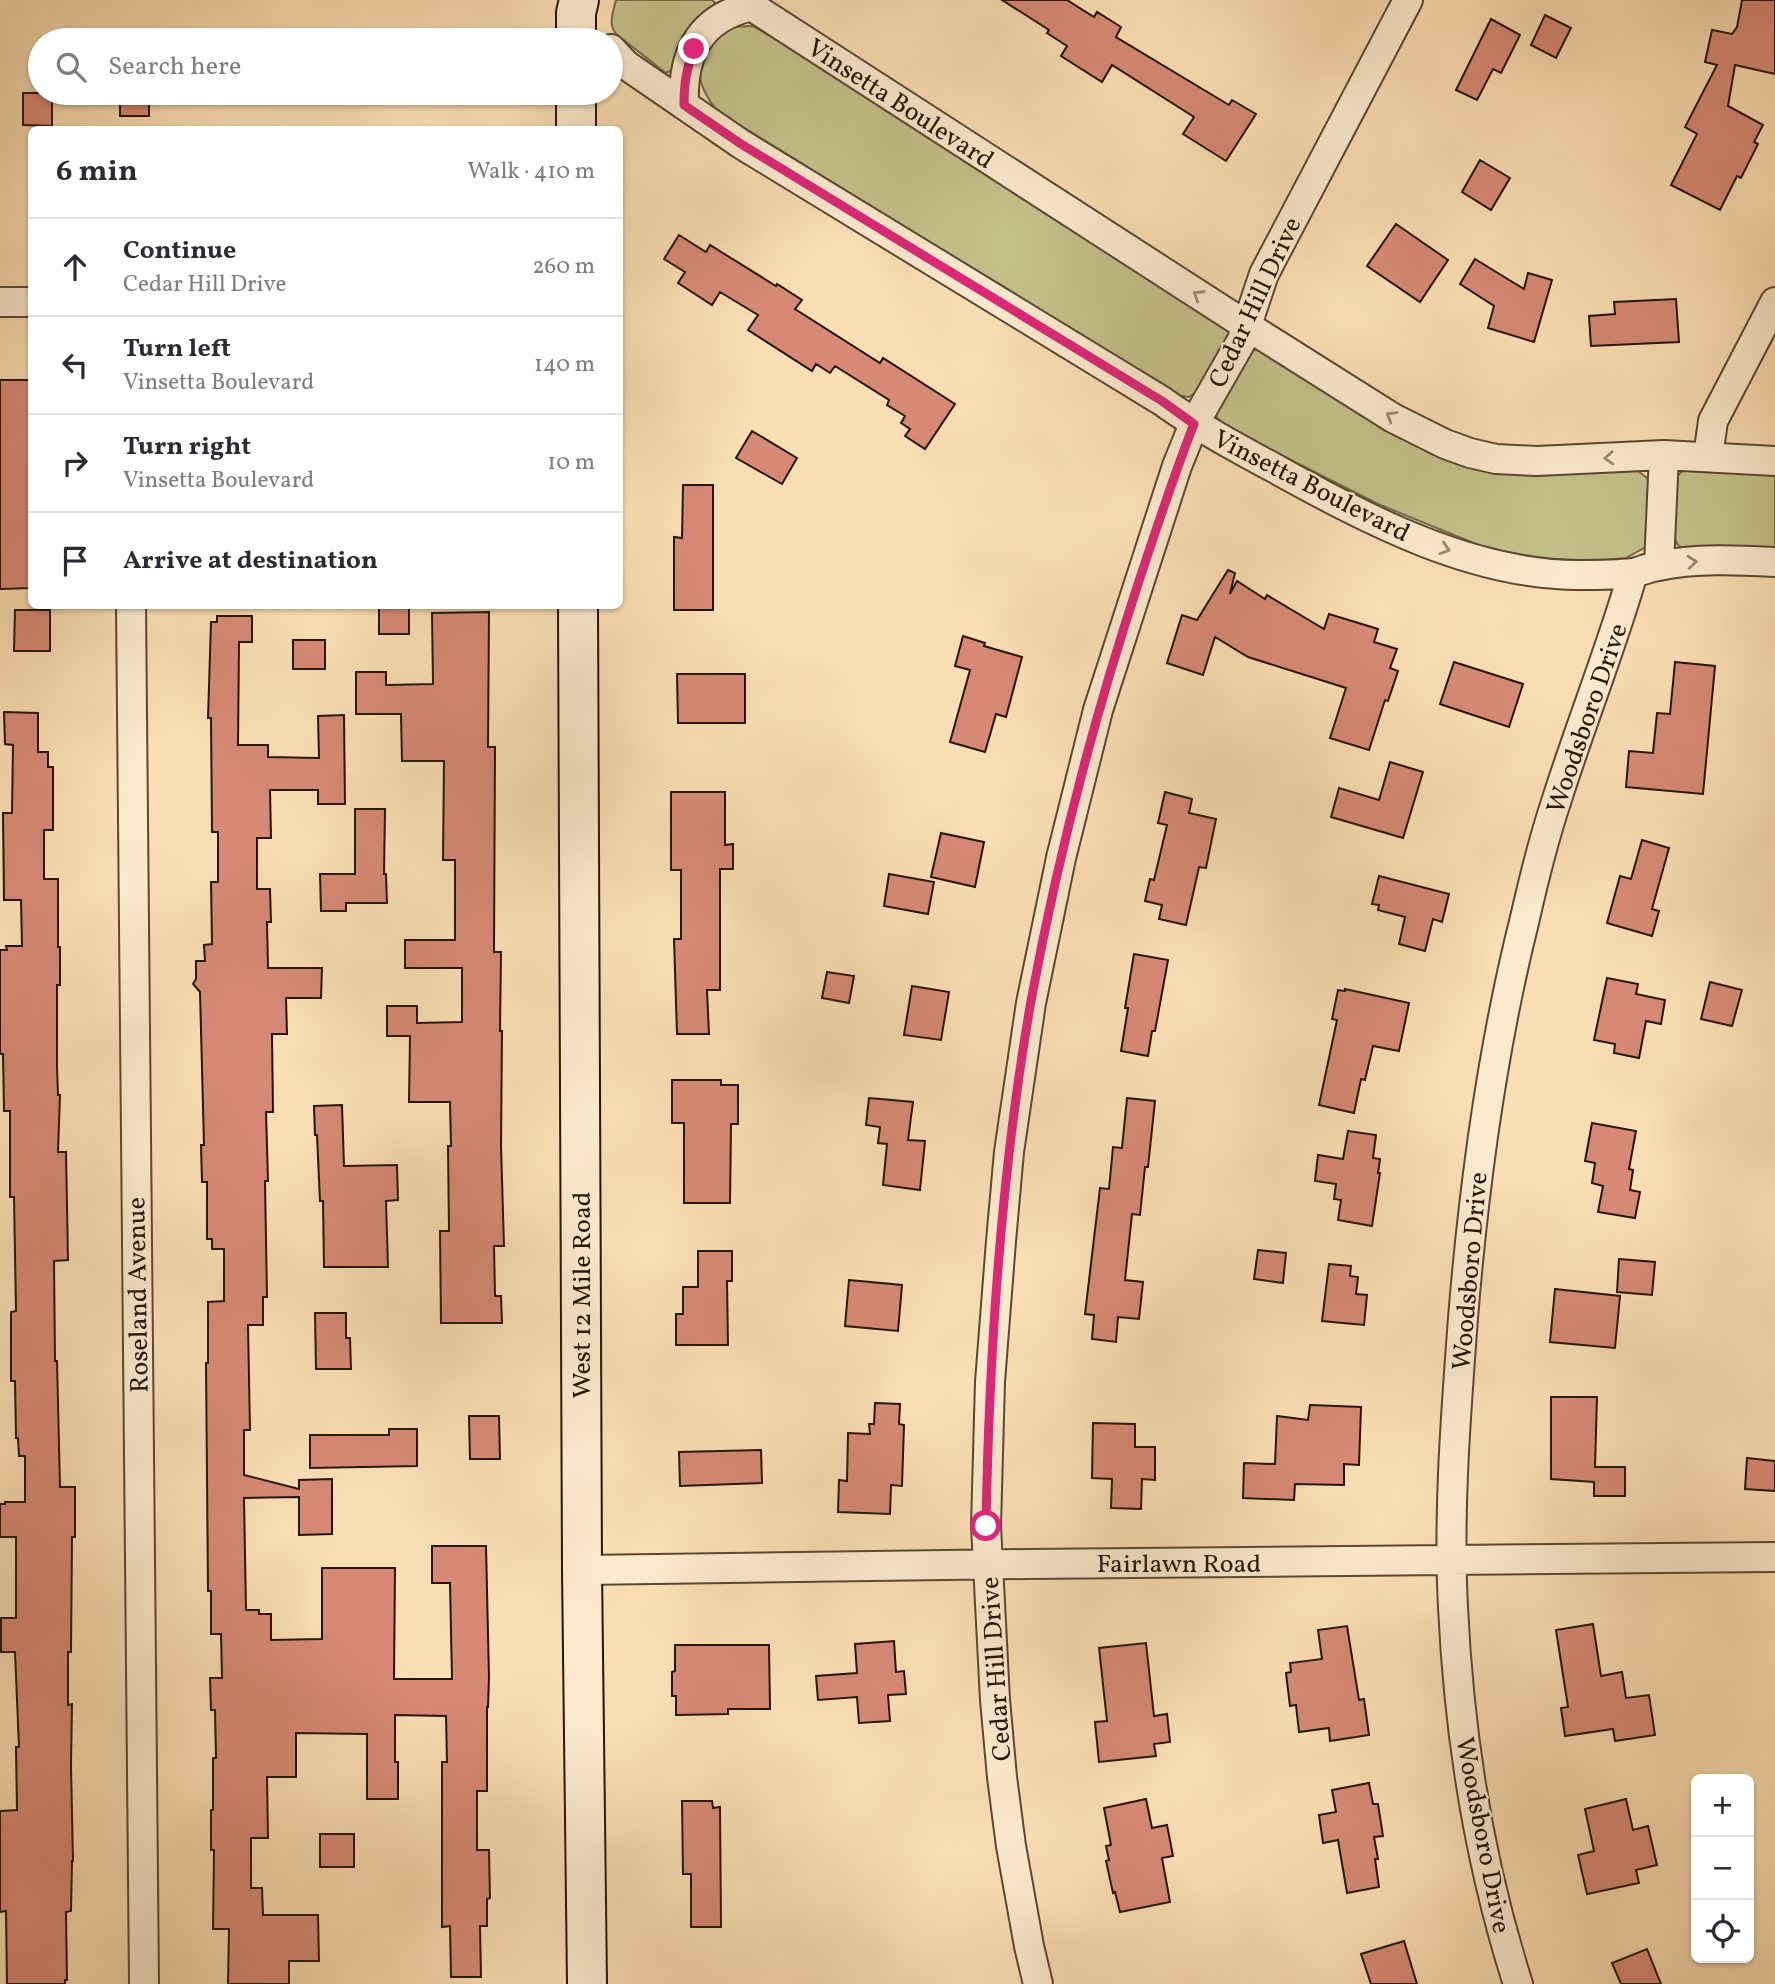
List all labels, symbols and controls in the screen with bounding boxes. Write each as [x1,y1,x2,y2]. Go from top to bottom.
search box [28,28,623,105]
street label: Vinsetta Boulevard [799,31,1000,179]
route end [678,33,709,64]
icon: search [52,48,90,86]
text: Search here [108,49,241,85]
text: 6 min [56,151,138,193]
text: Walk · 410 m [468,156,595,188]
street label: Cedar Hill Drive [1200,212,1311,394]
text: Continue [123,233,236,269]
icon: ahead [56,248,94,286]
text: 260 m [532,251,595,283]
text: Cedar Hill Drive [123,269,286,301]
one-way arrow [1193,290,1206,303]
text: Turn left [123,331,231,367]
icon: left [56,346,94,384]
text: 140 m [534,349,595,381]
text: Vinsetta Boulevard [123,367,314,399]
one-way arrow [1385,411,1398,424]
street label: Vinsetta Boulevard [1207,422,1416,552]
text: Turn right [123,429,251,465]
icon: right [56,444,94,482]
text: 10 m [547,447,595,479]
one-way arrow [1603,450,1614,465]
text: Vinsetta Boulevard [123,465,314,497]
one-way arrow [1438,541,1450,555]
icon: arrive [56,542,94,580]
text: Arrive at destination [123,543,378,579]
one-way arrow [1687,555,1698,570]
street label: Woodsboro Drive [1538,619,1637,819]
street label: Woodsboro Drive [1444,1171,1498,1372]
street label: West 12 Mile Road [565,1191,601,1399]
street label: Roseland Avenue [119,1197,159,1393]
route start [970,1510,1001,1541]
street label: Fairlawn Road [1097,1547,1261,1583]
street label: Cedar Hill Drive [973,1576,1021,1762]
street label: Woodsboro Drive [1445,1734,1519,1936]
map controls [1691,1774,1754,1963]
button: + [1691,1774,1754,1837]
button: − [1691,1837,1754,1900]
button: locate [1691,1900,1754,1963]

